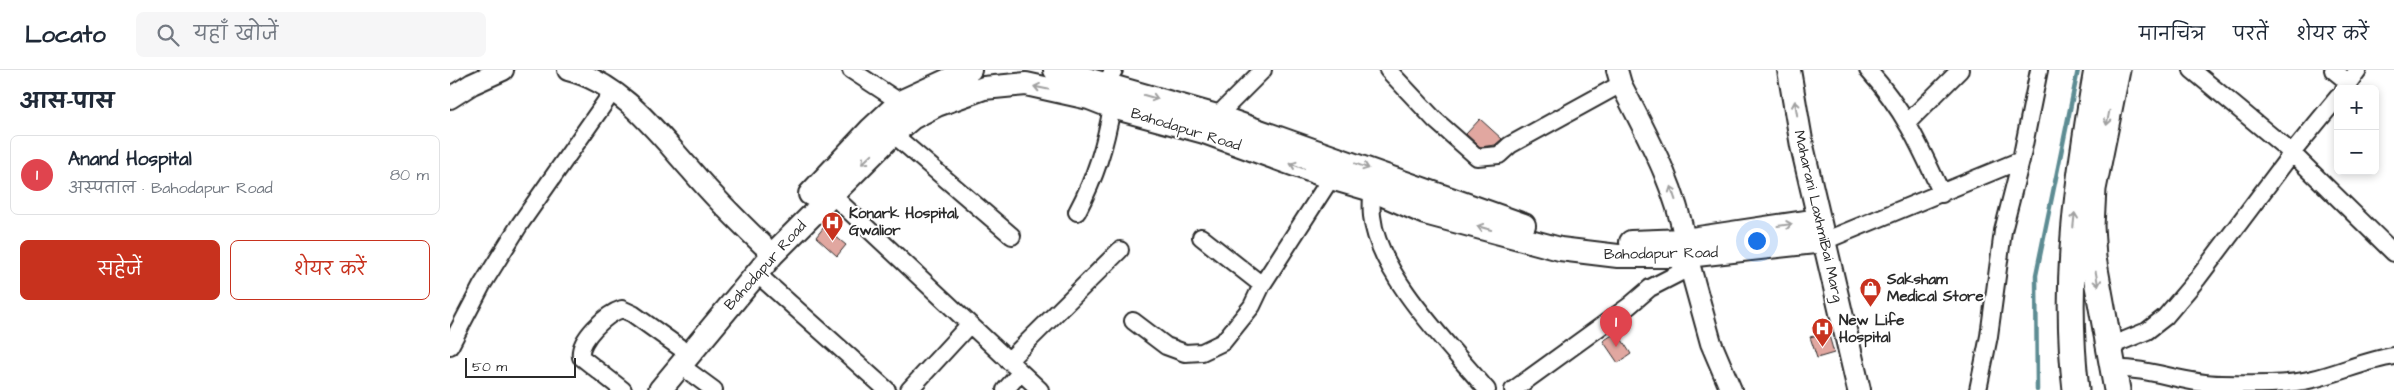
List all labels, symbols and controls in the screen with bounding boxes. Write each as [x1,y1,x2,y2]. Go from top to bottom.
search box [136,12,486,57]
text: Locato [25,18,106,52]
icon: search [154,21,182,49]
text: यहाँ खोजें [194,21,278,48]
text: मानचित्र [2139,22,2205,47]
text: परतें [2233,22,2268,47]
text: शेयर करें [2296,22,2369,47]
one-way arrow [1034,83,1050,92]
map controls [2334,85,2379,175]
button: + [2334,85,2379,130]
text: आस-पास [20,87,114,116]
one-way arrow [1143,93,1159,103]
one-way arrow [1790,100,1800,116]
street label: Bahodapur Road [1128,103,1244,156]
one-way arrow [2102,109,2112,125]
street label: Maharani LaxhmiBai Marg [1788,128,1849,305]
button: − [2334,130,2379,175]
text: Anand Hospital [68,146,192,173]
one-way arrow [860,153,873,165]
one-way arrow [1290,161,1306,170]
one-way arrow [1354,162,1369,171]
text: 1 [36,164,38,186]
text: 80 m [390,164,429,186]
text: अस्पताल · Bahodapur Road [68,177,273,199]
one-way arrow [1668,185,1677,201]
place label: Konark Hospital, Gwalior [849,203,960,241]
hospital icon: Konark Hospital, Gwalior [821,210,845,241]
one-way arrow [2070,213,2079,229]
street label: Bahodapur Road [719,216,812,315]
one-way arrow [1777,220,1793,230]
one-way arrow [1477,222,1493,232]
your location [1744,228,1770,254]
button: सहेजें [20,240,220,300]
button: शेयर करें [230,240,430,300]
street label: Bahodapur Road [1604,242,1719,265]
place label: Saksham Medical Store [1886,269,1984,307]
one-way arrow [2092,270,2102,286]
shop icon: Saksham Medical Store [1859,276,1883,307]
pin: 1 [1600,306,1632,347]
place label: New Life Hospital [1839,310,1904,348]
hospital icon: New Life Hospital [1811,317,1835,348]
scale bar [465,355,576,378]
text: 50 m [472,357,507,377]

